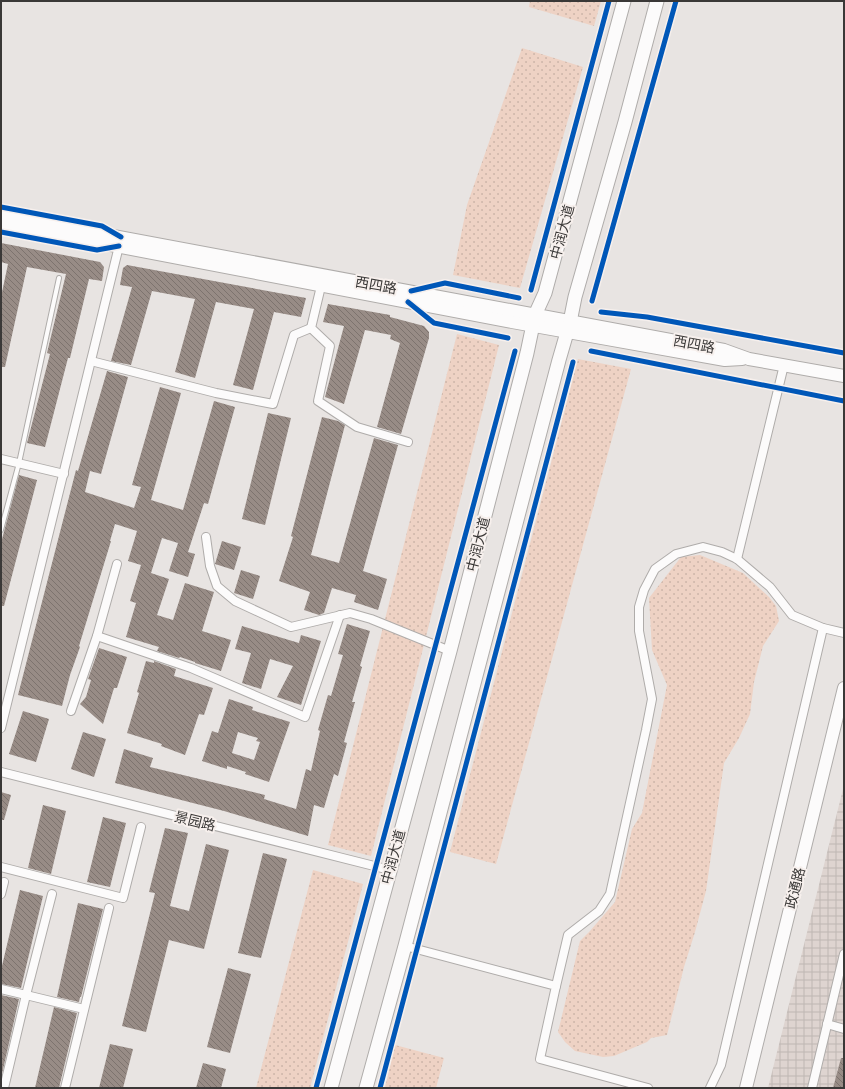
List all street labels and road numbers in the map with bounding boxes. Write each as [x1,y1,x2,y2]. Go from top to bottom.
street label: 中润大道 [545,202,579,262]
street label: 西四路 [354,272,398,298]
street label: 西四路 [671,330,717,358]
street label: 中润大道 [462,514,494,574]
street label: 景园路 [172,806,218,836]
street label: 中润大道 [376,827,410,887]
street label: 政通路 [780,865,810,911]

